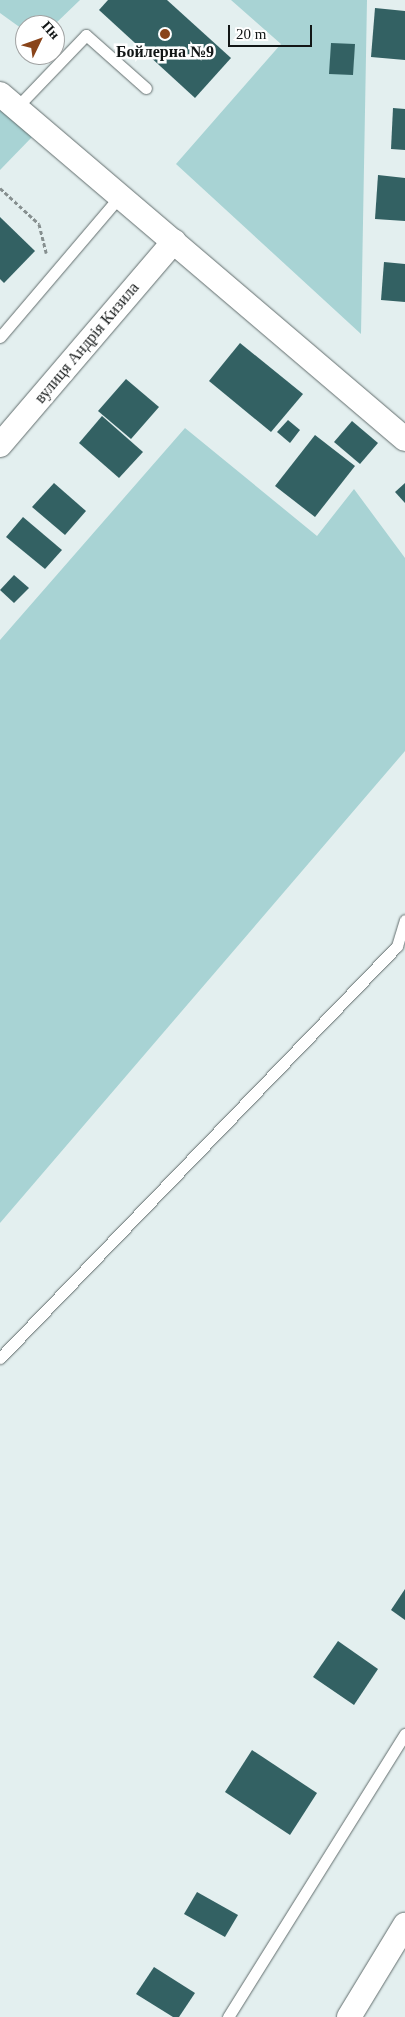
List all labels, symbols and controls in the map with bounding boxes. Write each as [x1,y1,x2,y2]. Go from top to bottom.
north arrow [15,15,65,65]
scale bar [230,15,314,47]
text: Пн [39,18,63,42]
text: 20 m [236,26,266,42]
marker: Бойлерна №9 [159,28,171,40]
place label: Бойлерна №9 [116,42,214,62]
street label: вулиця Андрія Кизила [31,279,143,407]

